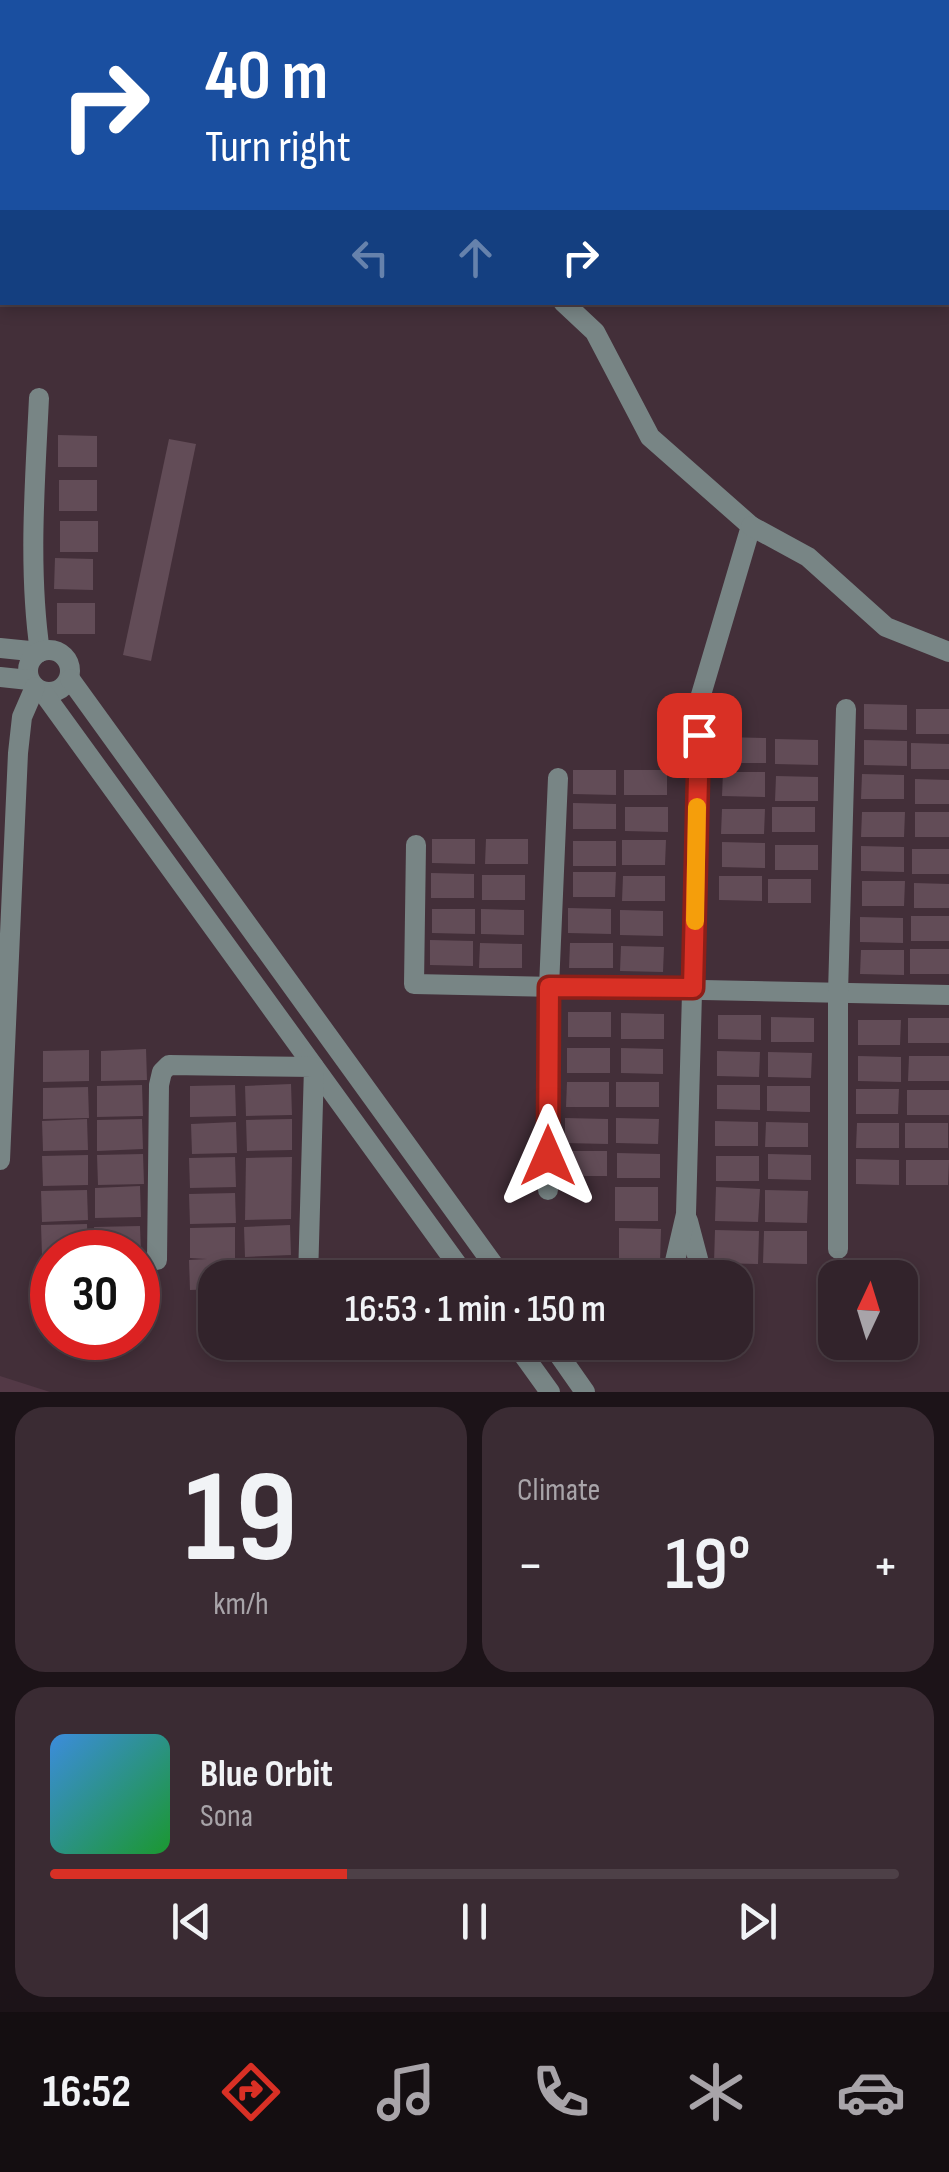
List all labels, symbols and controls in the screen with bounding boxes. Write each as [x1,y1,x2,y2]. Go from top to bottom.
text: 40 m [205,35,328,119]
icon: right [40,40,170,170]
text: Turn right [205,120,351,175]
icon: left [343,230,398,285]
icon: ahead [448,230,503,285]
icon: right [553,230,608,285]
pin [657,693,742,778]
icon: arrive [672,708,727,763]
position arrow [496,1104,600,1208]
speed limit sign: 30 [30,1230,160,1360]
north arrow [818,1260,918,1360]
map controls [818,1260,918,1360]
text: 16:53 · 1 min · 150 m [345,1287,606,1332]
text: 19 [185,1442,297,1598]
text: Climate [517,1471,600,1510]
text: 19° [665,1520,751,1611]
text: − [517,1533,544,1600]
text: + [872,1533,899,1600]
text: km/h [213,1585,269,1624]
text: Blue Orbit [200,1752,333,1797]
text: Sona [200,1797,253,1836]
icon: previous [164,1894,219,1949]
icon: pause [447,1894,502,1949]
icon: next [730,1894,785,1949]
icon: directions [216,2057,286,2127]
icon: music [371,2057,441,2127]
icon: phone [526,2057,596,2127]
icon: climate [681,2057,751,2127]
icon: car [836,2057,906,2127]
text: 16:52 [43,2065,131,2120]

